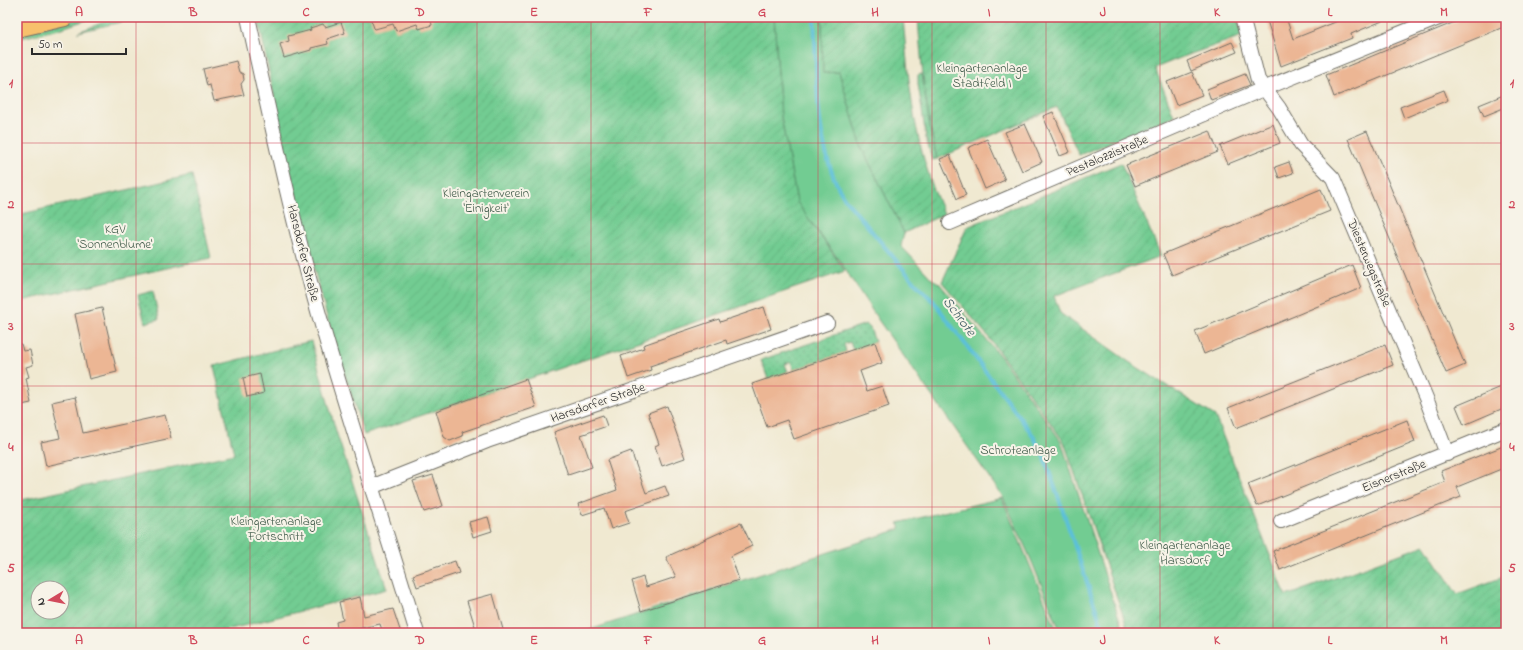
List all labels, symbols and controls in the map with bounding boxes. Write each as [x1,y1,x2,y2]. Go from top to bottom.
text: A [75,3,83,22]
text: B [188,3,198,22]
text: C [302,3,310,22]
text: D [414,3,425,22]
text: E [530,3,538,22]
text: F [643,3,653,22]
text: G [758,3,766,22]
text: H [871,3,879,22]
text: I [987,3,991,22]
text: J [1100,3,1106,22]
text: K [1214,3,1221,22]
text: L [1328,3,1334,22]
text: M [1440,3,1448,22]
scale bar [32,30,126,56]
text: 50 m [38,36,62,54]
park label: Kleingartenanlage Stadtfeld I [937,59,1028,93]
text: 1 [9,74,14,93]
text: 1 [1510,74,1515,93]
street label: Pestalozzistraße [1063,130,1151,182]
park label: Kleingartenverein 'Einigkeit' [443,184,529,219]
text: 2 [7,195,15,214]
text: 2 [1508,195,1516,214]
street label: Harsdorfer Straße [282,203,324,303]
street label: Diesterwegstraße [1341,215,1396,310]
park label: KGV 'Sonnenblume' [78,220,153,254]
water label: Schrote [937,293,981,342]
text: 3 [7,317,14,336]
text: 3 [1508,317,1515,336]
street label: Harsdorfer Straße [548,378,648,428]
text: 4 [7,438,14,457]
text: 4 [1508,438,1515,457]
park label: Schroteanlage [980,441,1056,461]
street label: Eisnerstraße [1359,454,1429,498]
park label: Kleingartenanlage Fortschritt [231,512,322,546]
park label: Kleingartenanlage Harsdorf [1140,536,1231,570]
text: 5 [7,559,15,578]
text: 5 [1508,559,1516,578]
north arrow [30,580,70,620]
text: N [33,597,50,607]
text: A [75,631,83,650]
text: B [188,631,198,650]
text: C [302,631,310,650]
text: D [414,631,425,650]
text: E [530,631,538,650]
text: F [643,631,653,650]
text: G [758,631,766,650]
text: H [871,631,879,650]
text: I [987,631,991,650]
text: J [1100,631,1106,650]
text: K [1214,631,1221,650]
text: L [1328,631,1334,650]
text: M [1440,631,1448,650]

